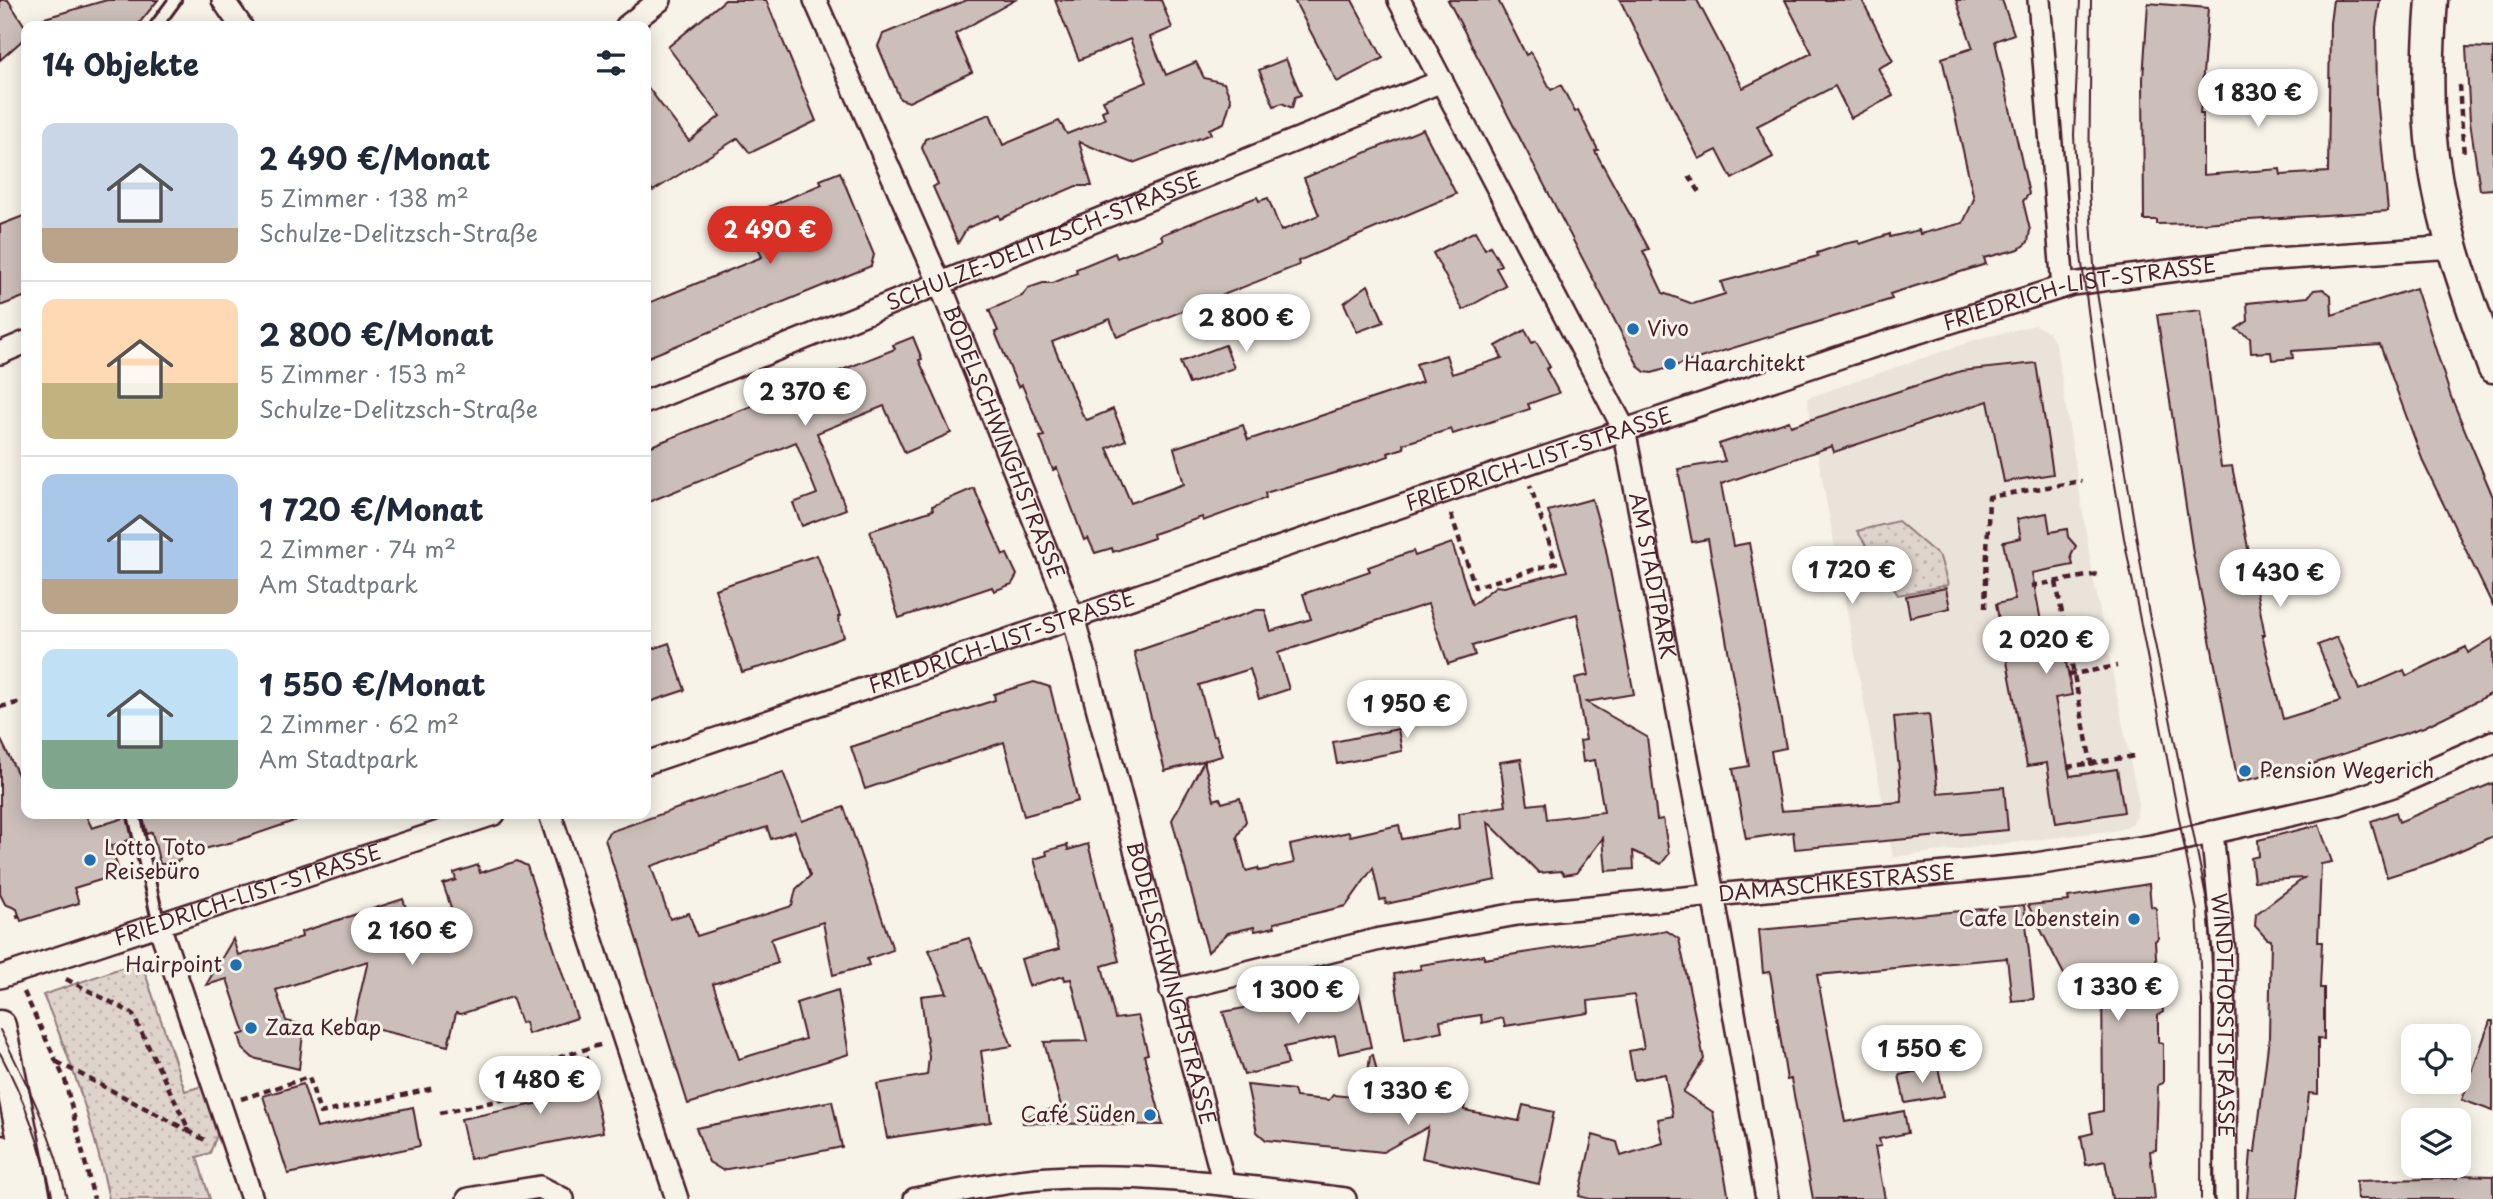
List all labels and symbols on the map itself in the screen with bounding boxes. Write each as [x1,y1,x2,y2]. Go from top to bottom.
pin: 1 830 € [2193,69,2323,129]
street label: SCHULZE-DELITZSCH-STRASSE [881,162,1206,318]
pin: 2 490 € [705,206,835,266]
street label: FRIEDRICH-LIST-STRASSE [1939,247,2218,338]
pin: 2 800 € [1181,294,1311,354]
street label: BODELSCHWINGHSTRASSE [936,300,1074,584]
place label: Vivo [1647,311,1689,343]
marker: Vivo [1625,321,1641,337]
place label: Haarchitekt [1684,346,1805,378]
marker: Haarchitekt [1662,356,1678,372]
pin: 2 370 € [740,368,870,428]
street label: FRIEDRICH-LIST-STRASSE [1401,397,1676,518]
street label: AM STADTPARK [1622,490,1686,662]
pin: 1 720 € [1787,546,1917,606]
pin: 1 430 € [2215,550,2345,609]
street label: FRIEDRICH-LIST-STRASSE [864,580,1139,700]
pin: 2 020 € [1981,616,2111,676]
pin: 1 950 € [1342,680,1472,740]
place label: Pension Wegerich [2259,753,2434,785]
marker: Pension Wegerich [2237,763,2253,779]
place label: Lotto Toto Reisebüro [104,830,206,886]
street label: FRIEDRICH-LIST-STRASSE [109,834,385,952]
street label: BODELSCHWINGHSTRASSE [1120,837,1226,1128]
marker: Lotto Toto Reisebüro [82,852,98,868]
street label: DAMASCHKESTRASSE [1717,854,1957,909]
street label: WINDTHORSTSTRASSE [2204,891,2244,1138]
place label: Cafe Lobenstein [1959,901,2120,933]
pin: 2 160 € [347,908,477,967]
marker: Cafe Lobenstein [2126,911,2142,927]
place label: Hairpoint [125,947,222,979]
marker: Hairpoint [228,957,244,973]
pin: 1 330 € [2053,964,2183,1023]
pin: 1 300 € [1233,967,1363,1026]
place label: Zaza Kebap [265,1010,381,1042]
marker: Zaza Kebap [243,1020,259,1036]
pin: 1 550 € [1857,1026,1987,1085]
pin: 1 480 € [475,1056,605,1116]
pin: 1 330 € [1343,1068,1473,1127]
place label: Café Süden [1020,1097,1136,1129]
marker: Café Süden [1142,1107,1158,1123]

